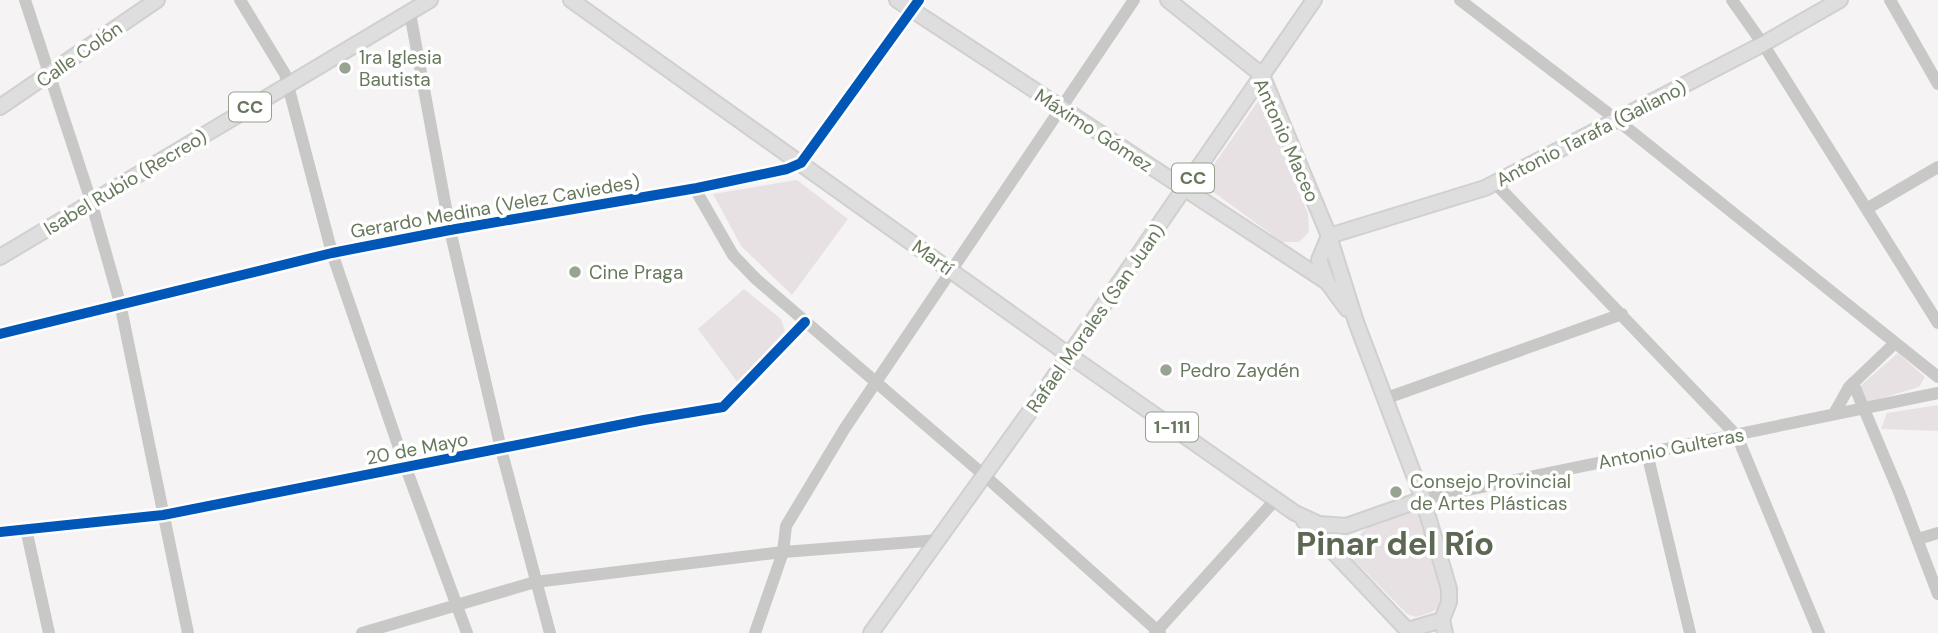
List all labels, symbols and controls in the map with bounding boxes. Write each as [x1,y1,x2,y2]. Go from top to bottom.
street label: Calle Colón [31,16,127,93]
place label: 1ra Iglesia Bautista [359,45,442,92]
marker: 1ra Iglesia Bautista [337,60,353,76]
street label: Antonio Maceo [1248,74,1325,206]
street label: Antonio Tarafa (Galiano) [1492,75,1691,192]
street label: Máximo Gómez [1030,83,1157,178]
road number: CC [229,92,271,122]
street label: Isabel Rubio (Recreo) [39,124,211,241]
road number: CC [1172,163,1214,192]
street label: Gerardo Medina (Velez Caviedes) [348,169,642,244]
street label: Rafael Morales (San Juan) [1021,219,1170,418]
street label: Martí [907,234,959,281]
place label: Cine Praga [589,260,683,285]
marker: Cine Praga [567,264,583,280]
place label: Pedro Zaydén [1180,358,1300,383]
marker: Pedro Zaydén [1158,362,1174,378]
road number: 1-111 [1146,412,1198,442]
street label: Antonio Gulteras [1596,422,1746,475]
street label: 20 de Mayo [364,426,470,471]
place label: Consejo Provincial de Artes Plásticas [1410,469,1571,516]
marker: Consejo Provincial de Artes Plásticas [1388,484,1404,500]
district label: Pinar del Río [1296,522,1494,565]

